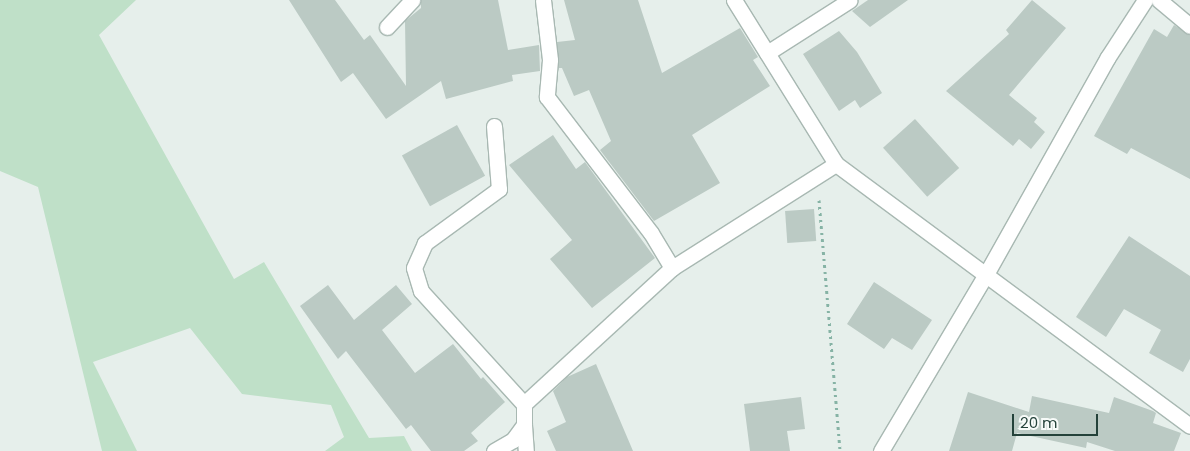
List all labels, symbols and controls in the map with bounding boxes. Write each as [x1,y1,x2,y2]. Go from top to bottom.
scale bar [1015,404,1101,436]
text: 20 m [1020,412,1058,433]

